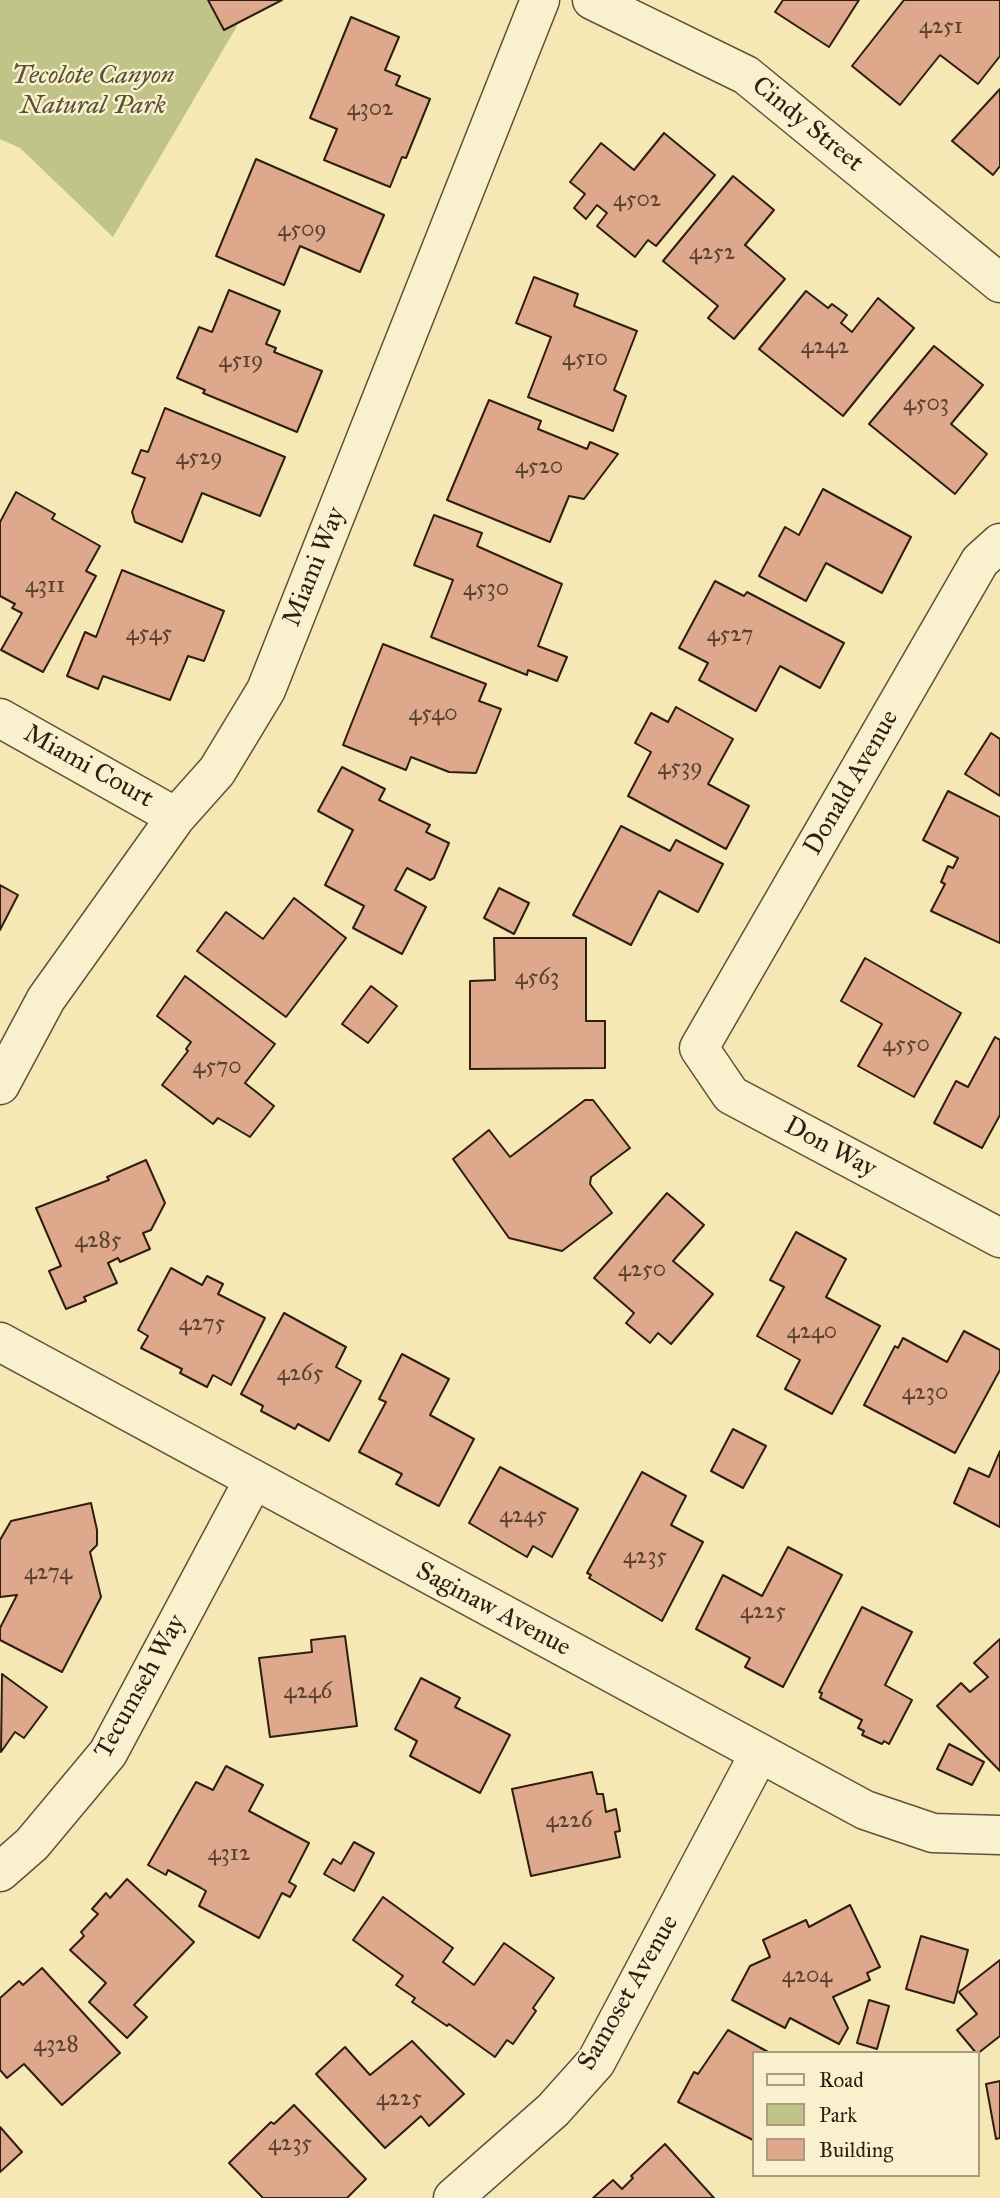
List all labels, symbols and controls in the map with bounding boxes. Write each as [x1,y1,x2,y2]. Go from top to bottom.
house number: 4251 [919,13,963,41]
park label: Tecolote Canyon Natural Park [12,61,174,122]
street label: Cindy Street [745,71,869,179]
house number: 4302 [347,95,393,123]
house number: 4502 [613,186,661,214]
house number: 4509 [277,216,327,244]
house number: 4252 [689,239,735,267]
house number: 4242 [801,333,849,361]
house number: 4510 [562,345,608,373]
house number: 4519 [219,347,263,375]
house number: 4503 [903,390,949,418]
house number: 4529 [175,444,223,472]
house number: 4520 [515,453,563,481]
street label: Miami Way [277,503,353,631]
house number: 4311 [25,572,65,600]
house number: 4530 [463,575,509,603]
house number: 4545 [126,620,172,648]
house number: 4527 [707,621,753,649]
house number: 4540 [408,700,458,728]
street label: Donald Avenue [798,705,906,861]
street label: Miami Court [18,719,158,815]
house number: 4539 [657,754,703,782]
house number: 4563 [515,964,559,992]
house number: 4550 [882,1031,930,1059]
house number: 4570 [192,1053,242,1081]
street label: Don Way [779,1111,881,1185]
house number: 4285 [74,1227,122,1255]
house number: 4250 [618,1256,666,1284]
house number: 4275 [179,1310,225,1338]
house number: 4240 [787,1318,837,1346]
house number: 4265 [277,1360,323,1388]
house number: 4230 [902,1379,948,1407]
house number: 4245 [499,1502,547,1530]
house number: 4235 [623,1543,667,1571]
street label: Saginaw Avenue [410,1556,576,1664]
house number: 4274 [24,1559,72,1587]
house number: 4225 [740,1598,786,1626]
street label: Tecumseh Way [89,1610,193,1764]
house number: 4246 [284,1678,332,1706]
house number: 4226 [545,1807,593,1835]
house number: 4312 [208,1840,250,1868]
street label: Samoset Avenue [572,1910,686,2076]
house number: 4204 [782,1962,832,1990]
house number: 4328 [33,2031,79,2059]
legend [752,2051,979,2177]
text: Road [819,2067,864,2093]
house number: 4225 [376,2085,422,2113]
text: Park [819,2102,857,2128]
house number: 4235 [268,2130,312,2158]
text: Building [819,2137,893,2163]

